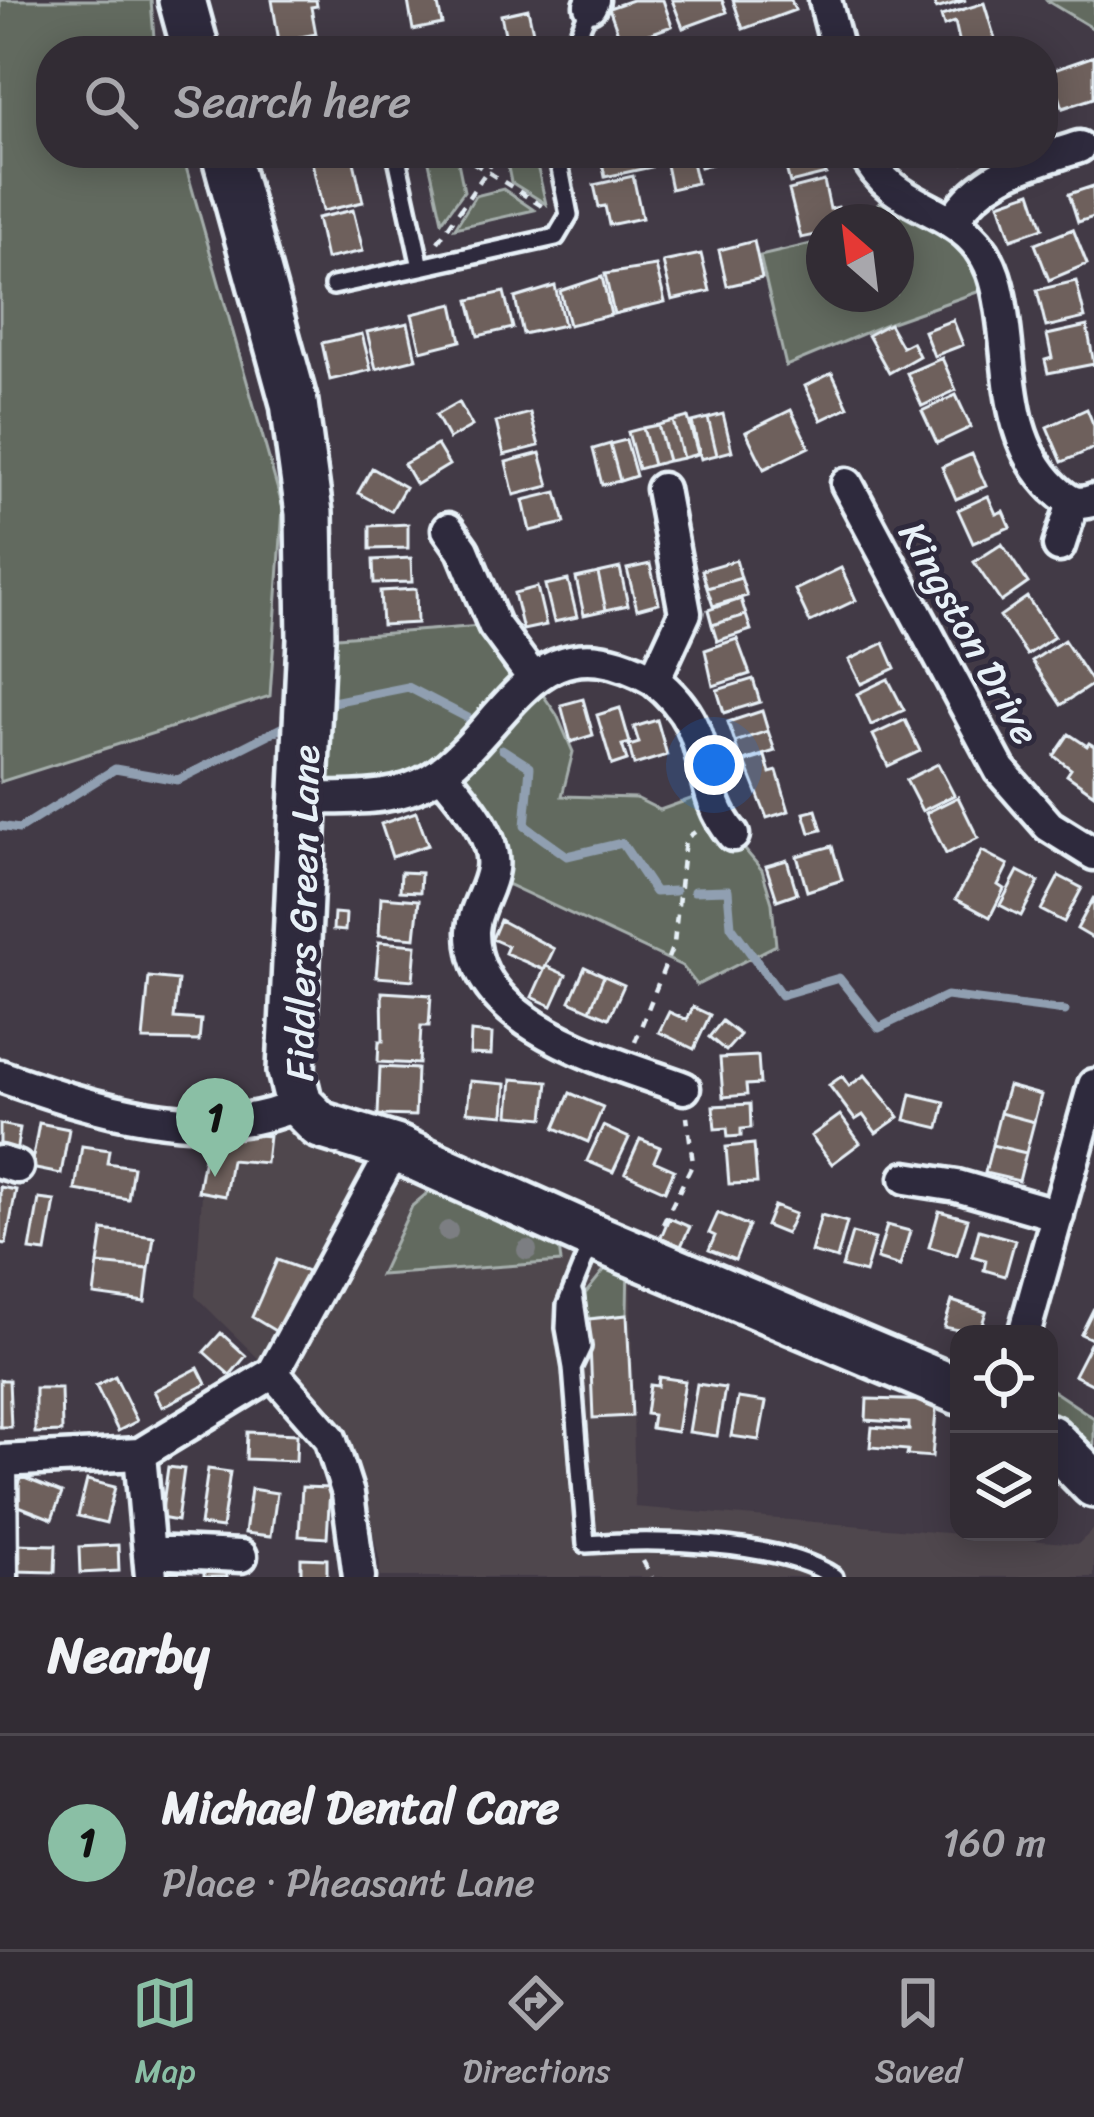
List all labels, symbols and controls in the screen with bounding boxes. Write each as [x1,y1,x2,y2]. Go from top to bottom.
search box [36,36,1058,168]
text: Search here [174,62,411,142]
icon: search [78,69,144,135]
north arrow [806,204,914,312]
street label: Kingston Drive [879,508,1060,758]
your location [684,735,744,795]
street label: Fiddlers Green Lane [265,744,340,1082]
pin: 1 [176,1078,254,1177]
map controls [950,1325,1058,1541]
button: locate [950,1325,1058,1433]
button: layers [950,1433,1058,1541]
text: Nearby [48,1610,209,1700]
text: Michael Dental Care [162,1768,559,1848]
text: 1 [79,1808,95,1877]
text: 160 m [942,1808,1046,1877]
text: Place · Pheasant Lane [162,1848,535,1917]
tab: Map [132,1970,198,2100]
tab: Directions [463,1970,610,2100]
tab: Saved [875,1970,962,2100]

